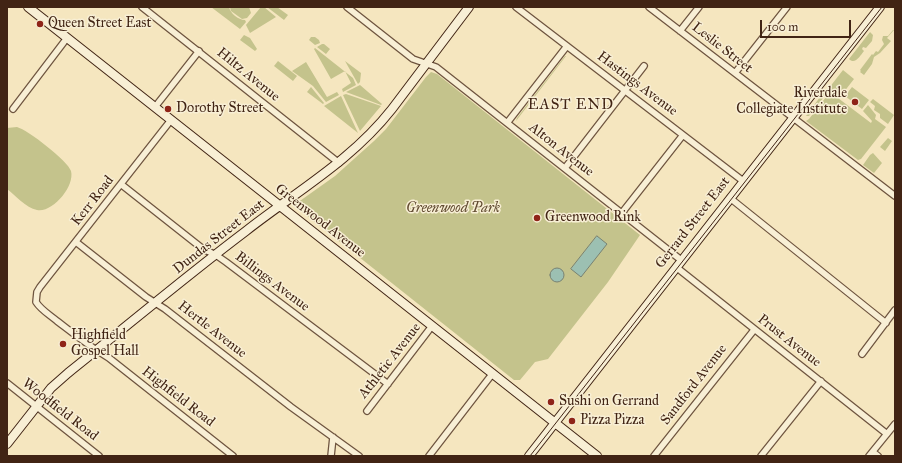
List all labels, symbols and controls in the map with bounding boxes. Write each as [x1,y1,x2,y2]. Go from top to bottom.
scale bar [762,12,853,38]
place label: Queen Street East [48,16,151,32]
marker: Queen Street East [35,19,45,29]
street label: Leslie Street [688,19,756,77]
text: 100 m [767,20,798,34]
street label: Hiltz Avenue [213,45,283,105]
street label: Hastings Avenue [594,48,680,120]
place label: Riverdale Collegiate Institute [736,86,847,118]
district label: EAST END [528,96,614,114]
marker: Riverdale Collegiate Institute [850,97,860,107]
place label: Dorothy Street [176,101,263,117]
marker: Dorothy Street [163,104,173,114]
street label: Alton Avenue [525,119,597,181]
street label: Kerr Road [68,173,118,229]
street label: Gerrard Street East [652,174,734,272]
street label: Greenwood Avenue [272,181,368,261]
street label: Dundas Street East [170,196,268,278]
park label: Greenwood Park [406,201,500,217]
place label: Greenwood Rink [545,210,641,226]
marker: Greenwood Rink [532,213,542,223]
street label: Billings Avenue [232,249,312,315]
street label: Hertle Avenue [174,298,250,362]
street label: Prust Avenue [754,311,824,371]
street label: Athletic Avenue [355,320,425,402]
place label: Highfield Gospel Hall [71,328,139,360]
marker: Highfield Gospel Hall [58,339,68,349]
street label: Sandford Avenue [657,341,731,429]
street label: Highfield Road [138,363,218,431]
street label: Woodfield Road [19,375,101,445]
place label: Sushi on Gerrand [559,394,659,410]
marker: Sushi on Gerrand [546,397,556,407]
place label: Pizza Pizza [580,413,644,429]
marker: Pizza Pizza [567,416,577,426]

